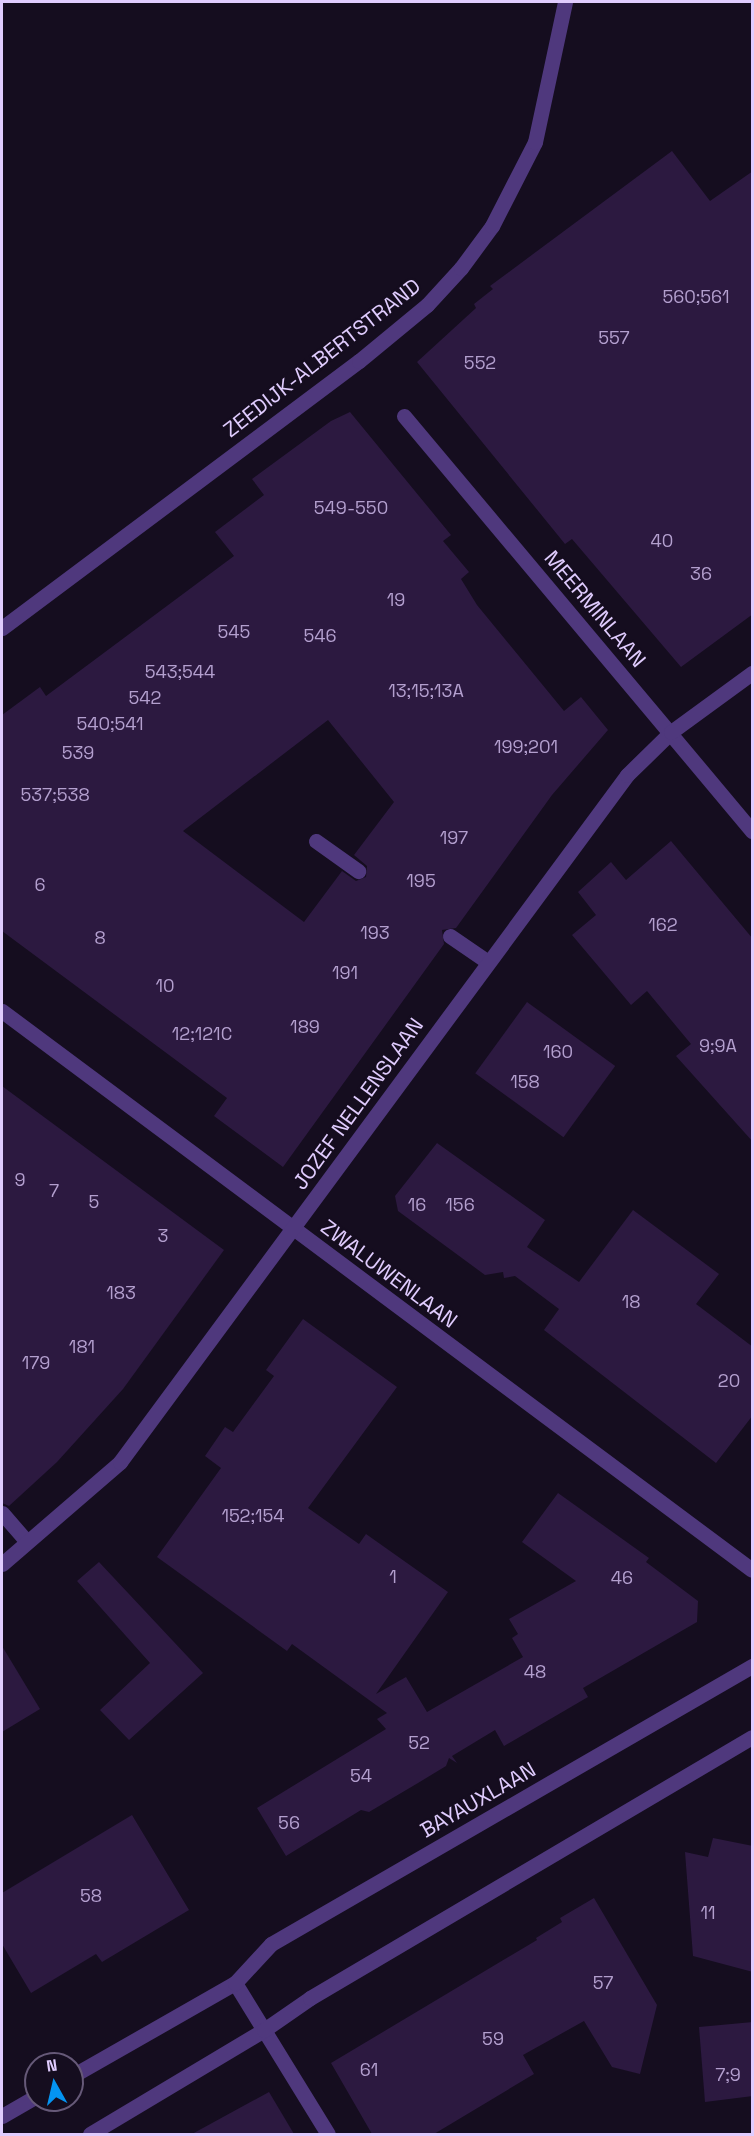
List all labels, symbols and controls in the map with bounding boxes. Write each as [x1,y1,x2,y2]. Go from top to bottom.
street label: ZEEDIJK-ALBERTSTRAND [219,273,425,443]
house number: 560;561 [662,286,730,308]
house number: 557 [598,327,630,349]
house number: 552 [464,352,496,374]
house number: 549-550 [314,497,388,519]
house number: 40 [651,530,673,552]
street label: MEERMINLAAN [539,546,651,672]
house number: 36 [690,563,712,585]
house number: 19 [387,589,405,611]
house number: 545 [218,621,250,643]
house number: 546 [303,625,337,647]
house number: 543;544 [145,661,215,683]
house number: 13;15;13A [388,680,464,702]
house number: 542 [129,687,161,709]
house number: 540;541 [76,713,144,735]
house number: 199;201 [494,736,558,758]
house number: 539 [62,742,94,764]
house number: 537;538 [20,784,90,806]
house number: 197 [440,827,468,849]
house number: 195 [406,870,436,892]
house number: 6 [34,874,46,896]
house number: 162 [648,914,678,936]
house number: 193 [360,922,390,944]
house number: 8 [94,927,106,949]
house number: 191 [332,962,358,984]
house number: 10 [155,975,175,997]
street label: JOZEF NELLENSLAAN [287,1013,429,1195]
house number: 189 [290,1016,320,1038]
house number: 12;121C [172,1023,232,1045]
house number: 9;9A [699,1035,737,1057]
house number: 160 [543,1041,573,1063]
house number: 158 [510,1071,540,1093]
house number: 9 [14,1169,26,1191]
house number: 7 [49,1180,59,1202]
house number: 5 [89,1191,99,1213]
house number: 16 [408,1194,426,1216]
house number: 156 [445,1194,475,1216]
street label: ZWALUWENLAAN [316,1214,462,1334]
house number: 3 [158,1225,168,1247]
house number: 183 [106,1282,136,1304]
house number: 18 [622,1291,640,1313]
house number: 181 [69,1336,95,1358]
house number: 179 [22,1352,50,1374]
house number: 20 [718,1370,740,1392]
house number: 152;154 [221,1505,285,1527]
house number: 1 [389,1566,397,1588]
house number: 46 [611,1567,633,1589]
house number: 48 [524,1661,546,1683]
house number: 52 [408,1732,430,1754]
street label: BAYAUXLAAN [416,1757,540,1843]
house number: 54 [350,1765,372,1787]
house number: 56 [278,1812,300,1834]
house number: 58 [80,1885,102,1907]
house number: 11 [700,1902,716,1924]
house number: 57 [593,1972,613,1994]
house number: 59 [482,2028,504,2050]
north arrow [24,2052,84,2112]
text: N [45,2055,58,2077]
house number: 61 [360,2059,378,2081]
house number: 7;9 [715,2064,741,2086]

